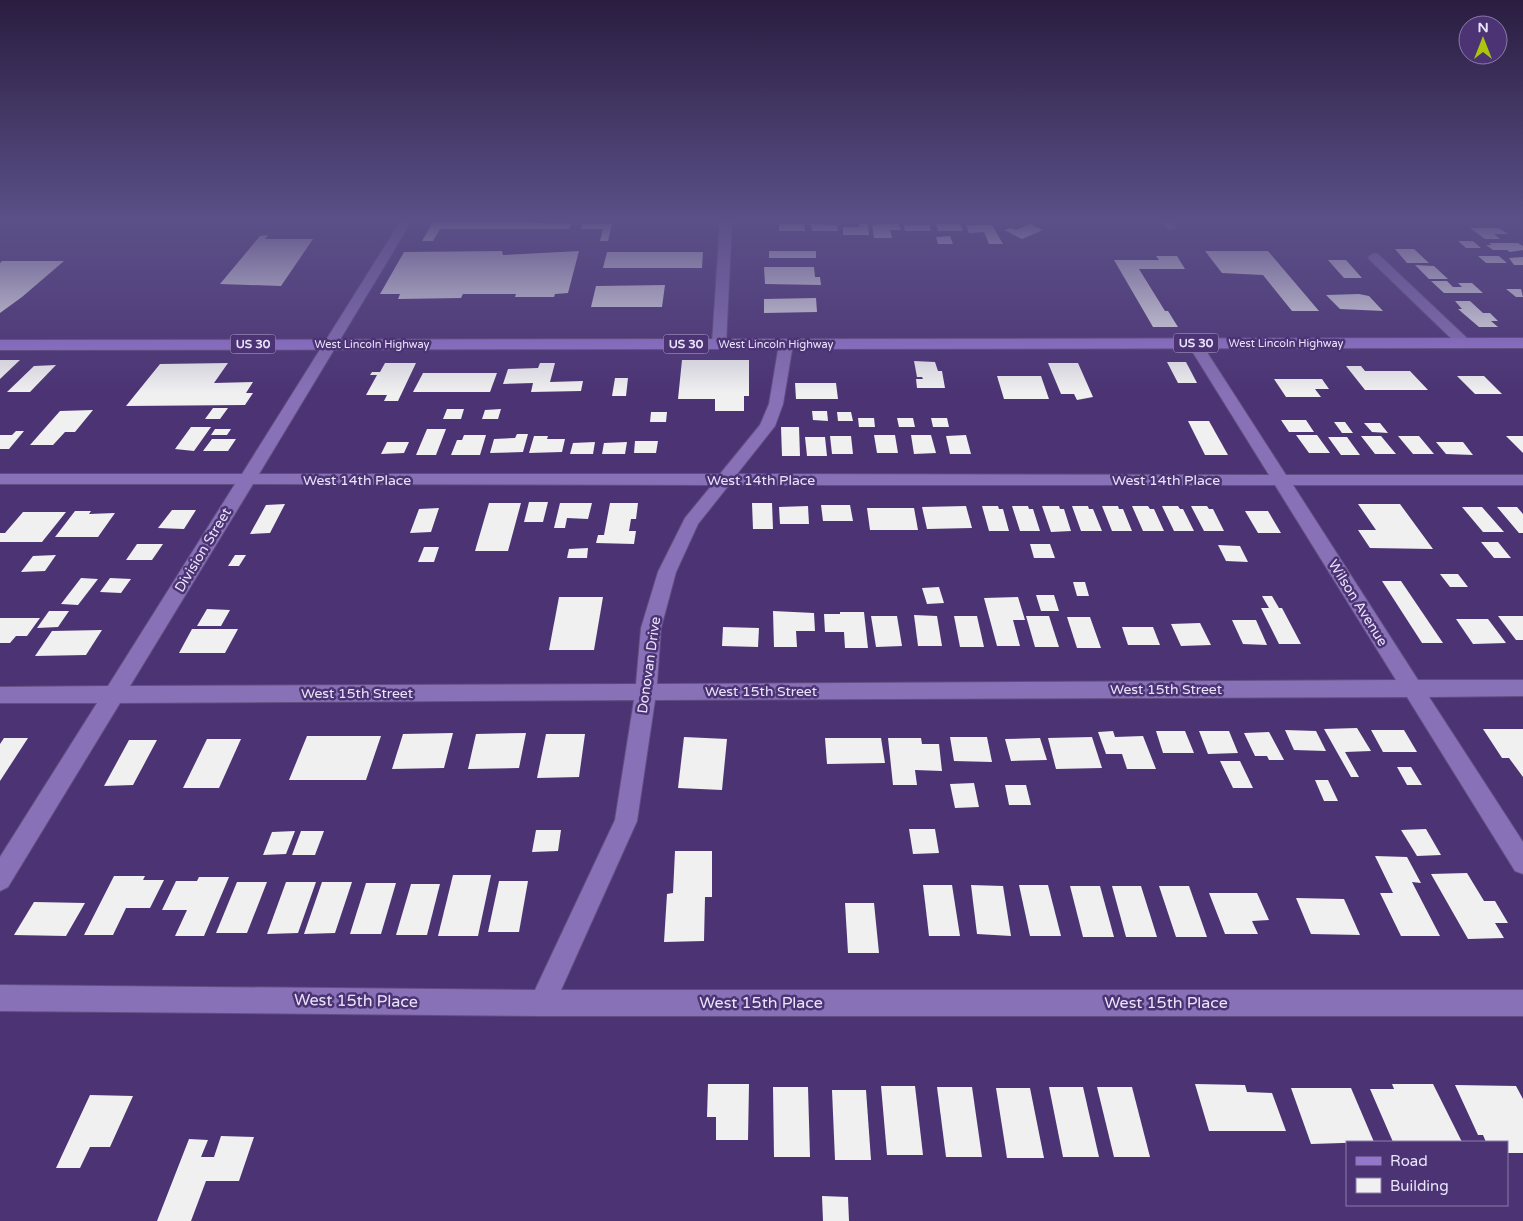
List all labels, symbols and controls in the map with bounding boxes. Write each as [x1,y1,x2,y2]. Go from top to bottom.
north arrow [1458,15,1508,65]
text: N [1477,19,1489,36]
road number: US 30 [1174,333,1218,352]
road number: US 30 [230,334,276,354]
road number: US 30 [664,334,708,354]
street label: West Lincoln Highway [1229,337,1344,350]
street label: West Lincoln Highway [315,338,430,351]
street label: West Lincoln Highway [719,338,834,351]
street label: West 14th Place [303,472,411,489]
street label: West 14th Place [707,472,815,489]
street label: West 14th Place [1112,472,1220,489]
street label: Division Street [171,504,235,595]
street label: Wilson Avenue [1325,557,1391,649]
street label: Donovan Drive [634,615,664,714]
street label: West 15th Street [1110,681,1223,698]
street label: West 15th Street [705,683,818,700]
street label: West 15th Street [301,685,414,702]
street label: West 15th Place [294,990,418,1012]
street label: West 15th Place [699,993,823,1013]
street label: West 15th Place [1104,993,1228,1013]
legend [1346,1141,1508,1206]
text: Road [1390,1152,1428,1170]
text: Building [1390,1177,1449,1195]

